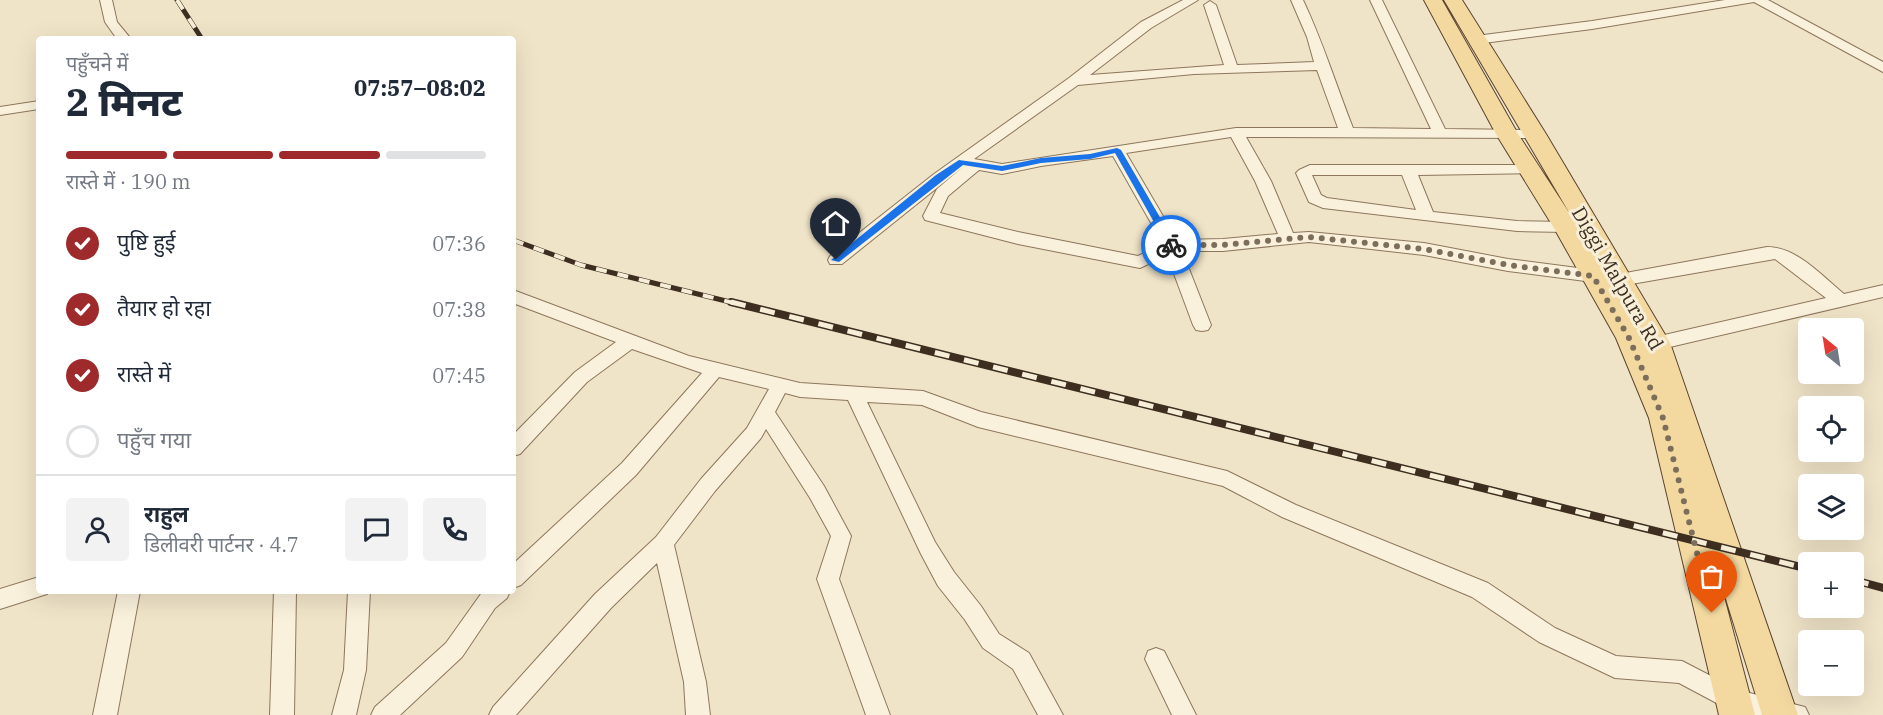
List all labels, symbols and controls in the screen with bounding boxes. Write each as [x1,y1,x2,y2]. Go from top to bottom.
text: पहुँचने में [66,50,128,77]
text: 07:57–08:02 [354,73,486,102]
text: 2 मिनट [66,76,182,127]
text: रास्ते में · 190 m [66,168,191,195]
pin [810,198,861,260]
street label: Diggi Malpura Rd [1566,201,1670,355]
icon: home [819,207,852,240]
courier [1141,215,1201,275]
icon: check [66,227,99,260]
text: पुष्टि हुई [117,227,176,256]
icon: bike [1155,229,1188,262]
text: 07:36 [432,230,486,257]
icon: check [66,293,99,326]
text: तैयार हो रहा [117,293,211,322]
text: 07:38 [432,296,486,323]
north arrow [1798,318,1864,384]
map controls [1798,318,1864,696]
icon: check [66,359,99,392]
text: रास्ते में [117,359,171,388]
text: 07:45 [432,362,486,389]
button: locate [1798,396,1864,462]
text: पहुँच गया [117,425,191,454]
button: layers [1798,474,1864,540]
button: person [66,498,129,561]
button: chat [345,498,408,561]
button: phone [423,498,486,561]
text: राहुल [144,499,189,528]
text: डिलीवरी पार्टनर · 4.7 [144,531,299,558]
pin [1686,551,1737,613]
button: + [1798,552,1864,618]
icon: bag [1695,560,1728,593]
button: − [1798,630,1864,696]

